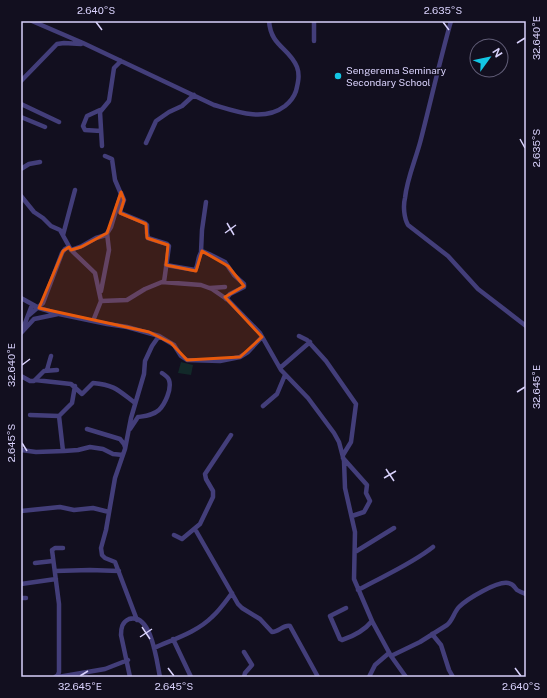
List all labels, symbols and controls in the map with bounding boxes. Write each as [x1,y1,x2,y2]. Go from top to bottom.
text: 2.640°S [77,4,115,16]
text: 2.635°S [424,4,463,16]
text: 32.640°E [530,16,542,60]
north arrow [469,38,509,78]
text: N [490,46,505,59]
place label: Sengerema Seminary Secondary School [346,64,447,88]
marker: Sengerema Seminary Secondary School [333,71,343,81]
text: 2.635°S [530,128,542,167]
text: 32.640°E [5,343,17,387]
text: 32.645°E [530,365,542,409]
text: 2.645°S [5,424,17,462]
text: 32.645°E [58,680,102,692]
text: 2.645°S [155,680,193,692]
text: 2.640°S [502,680,540,692]

